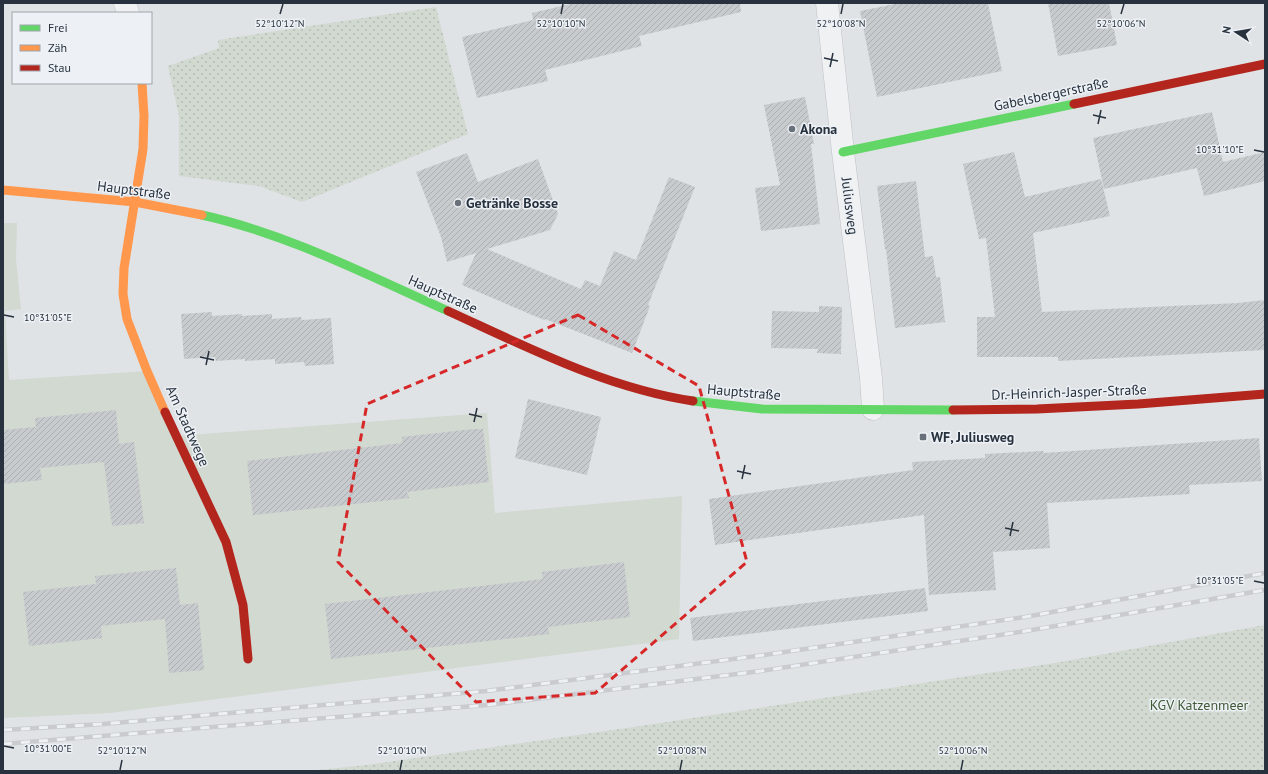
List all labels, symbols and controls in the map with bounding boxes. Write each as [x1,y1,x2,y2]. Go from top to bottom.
legend [12,12,152,84]
north arrow [1216,12,1256,52]
text: 52°10'12"N [255,17,305,30]
text: 52°10'10"N [536,17,586,30]
text: 52°10'08"N [816,17,866,30]
text: 52°10'06"N [1096,17,1146,30]
text: Frei [48,20,68,35]
text: N [1219,25,1234,35]
text: Zäh [48,40,67,55]
text: Stau [48,60,71,75]
street label: Gabelsbergerstraße [992,73,1110,115]
place label: Akona [800,120,837,138]
marker: Akona [787,124,797,134]
text: 10°31'10"E [1196,143,1244,156]
street label: Juliusweg [837,175,862,236]
street label: Hauptstraße [96,177,172,203]
place label: Getränke Bosse [466,194,558,212]
marker: Getränke Bosse [453,198,463,208]
street label: Hauptstraße [406,271,480,317]
text: 10°31'05"E [24,311,72,324]
street label: Hauptstraße [706,380,782,404]
street label: Dr.-Heinrich-Jasper-Straße [991,380,1147,404]
street label: Am Stadtwege [162,383,214,469]
place label: WF, Juliusweg [931,428,1014,446]
marker: WF, Juliusweg [918,432,928,442]
text: 10°31'05"E [1196,574,1244,587]
park label: KGV Katzenmeer [1150,696,1248,714]
text: 10°31'00"E [24,742,72,755]
text: 52°10'12"N [97,744,147,757]
text: 52°10'10"N [377,744,427,757]
text: 52°10'08"N [657,744,707,757]
text: 52°10'06"N [938,744,988,757]

